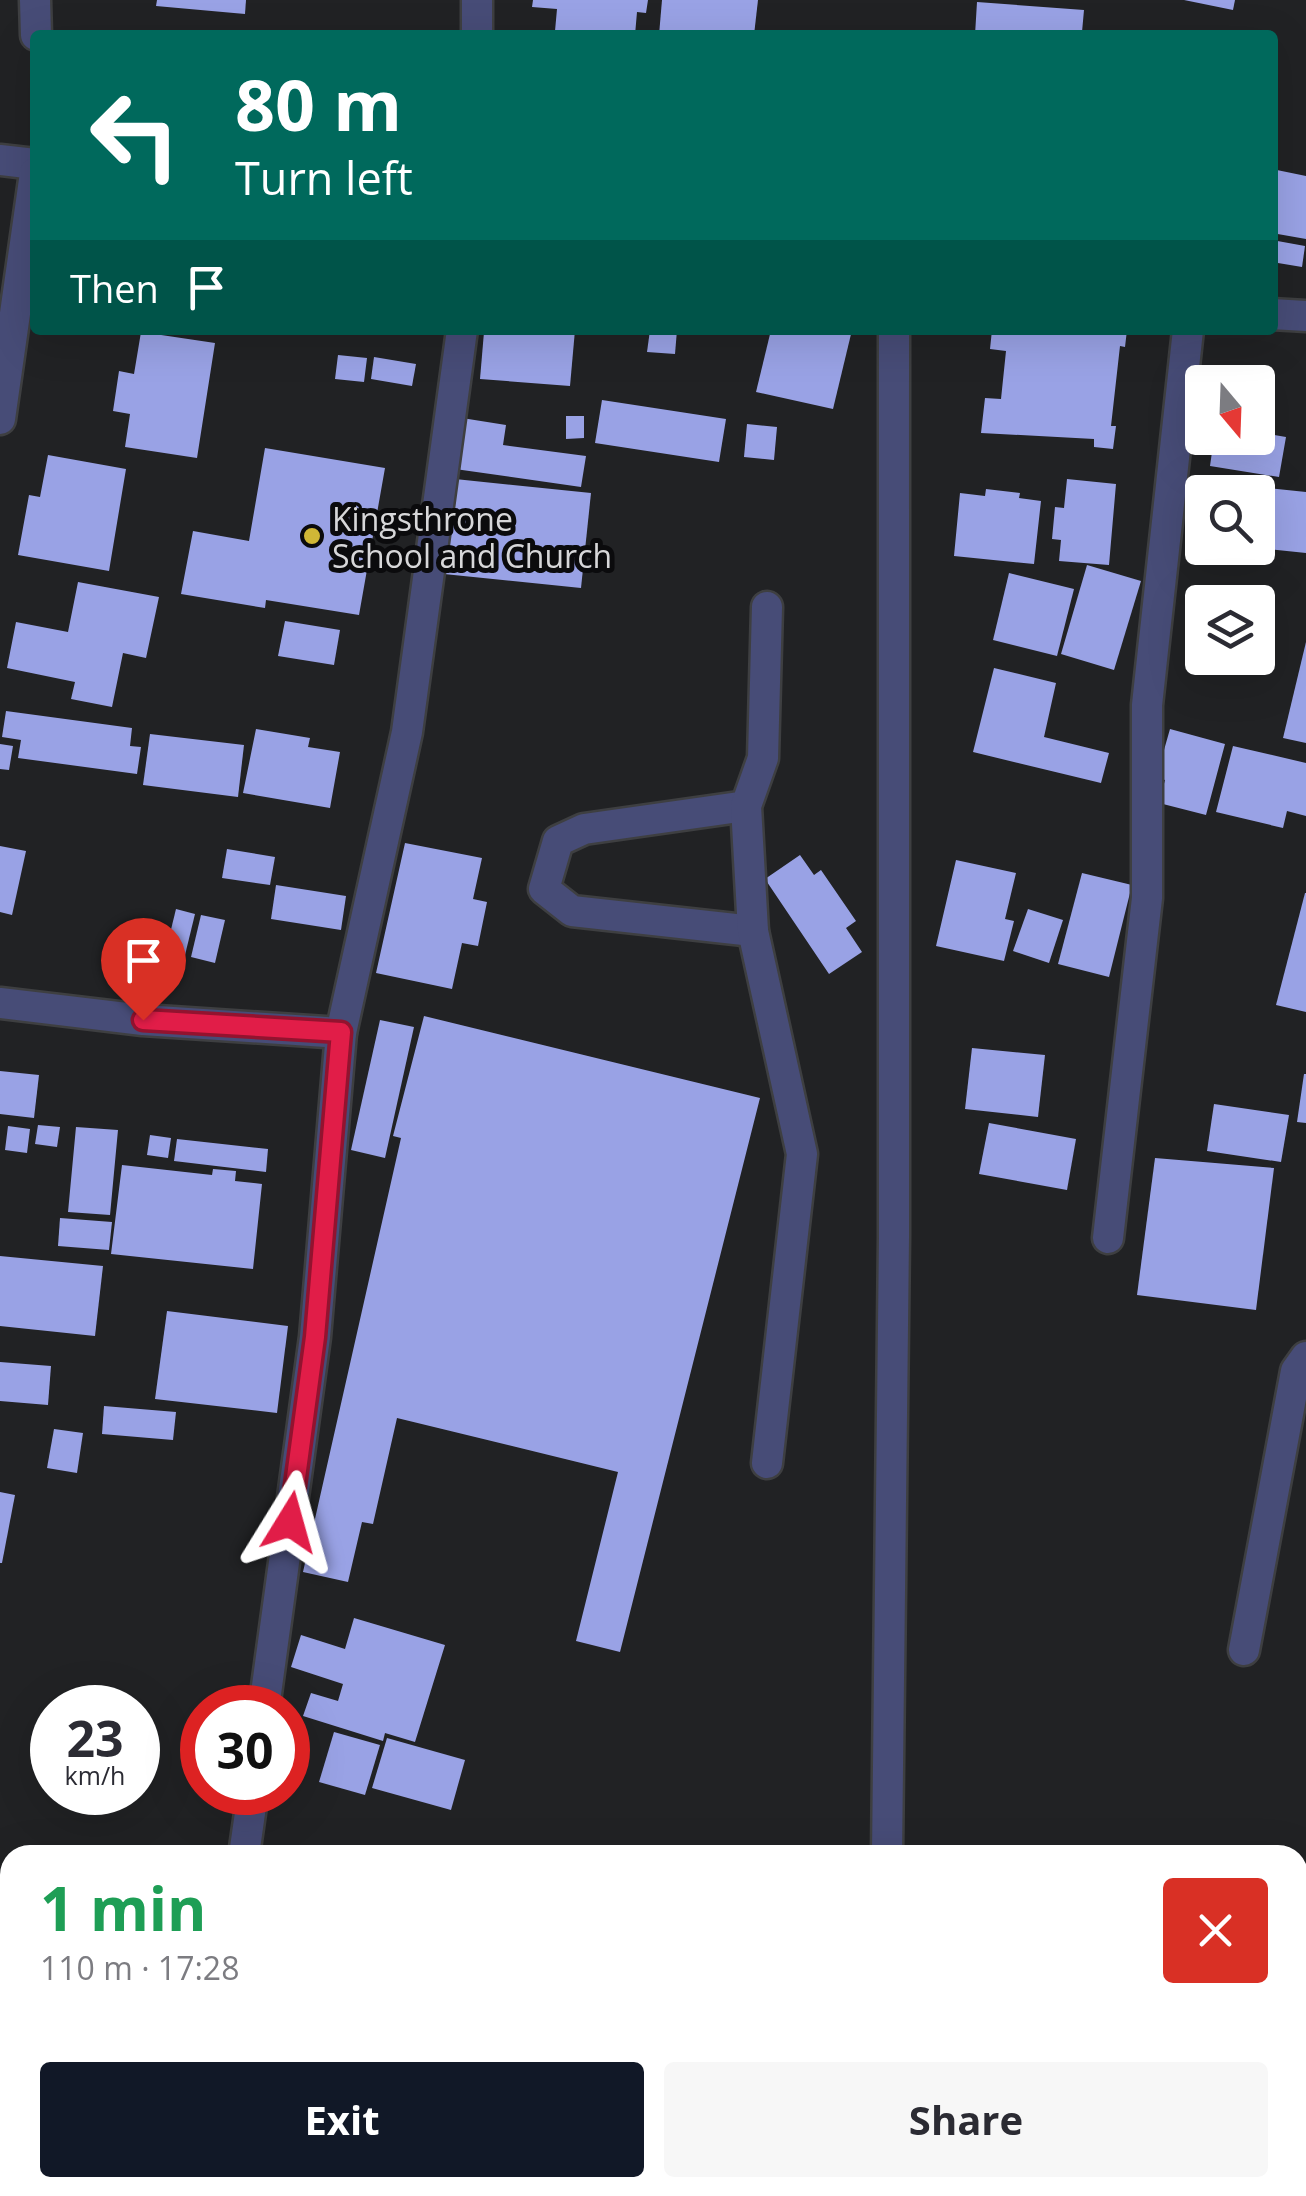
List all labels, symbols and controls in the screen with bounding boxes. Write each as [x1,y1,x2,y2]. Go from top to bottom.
text: 80 m [235,56,402,152]
icon: left [70,70,200,200]
text: Turn left [235,147,413,208]
icon: arrive [179,260,234,315]
text: Then [70,262,159,314]
north arrow [1185,365,1275,455]
map controls [1185,365,1275,675]
button: search [1185,475,1275,565]
place label: Kingsthrone School and Church [332,497,612,577]
marker: Kingsthrone School and Church [301,525,323,547]
button: layers [1185,585,1275,675]
pin [101,918,186,1021]
icon: arrive [116,933,171,988]
position arrow [238,1470,342,1574]
speed limit sign: 30 [180,1685,310,1815]
text: 23 [66,1704,124,1772]
text: km/h [65,1758,125,1792]
text: 1 min [40,1867,207,1949]
button: close [1163,1878,1268,1983]
text: 110 m · 17:28 [40,1946,239,1989]
button: Exit [40,2062,644,2177]
button: Share [664,2062,1268,2177]

